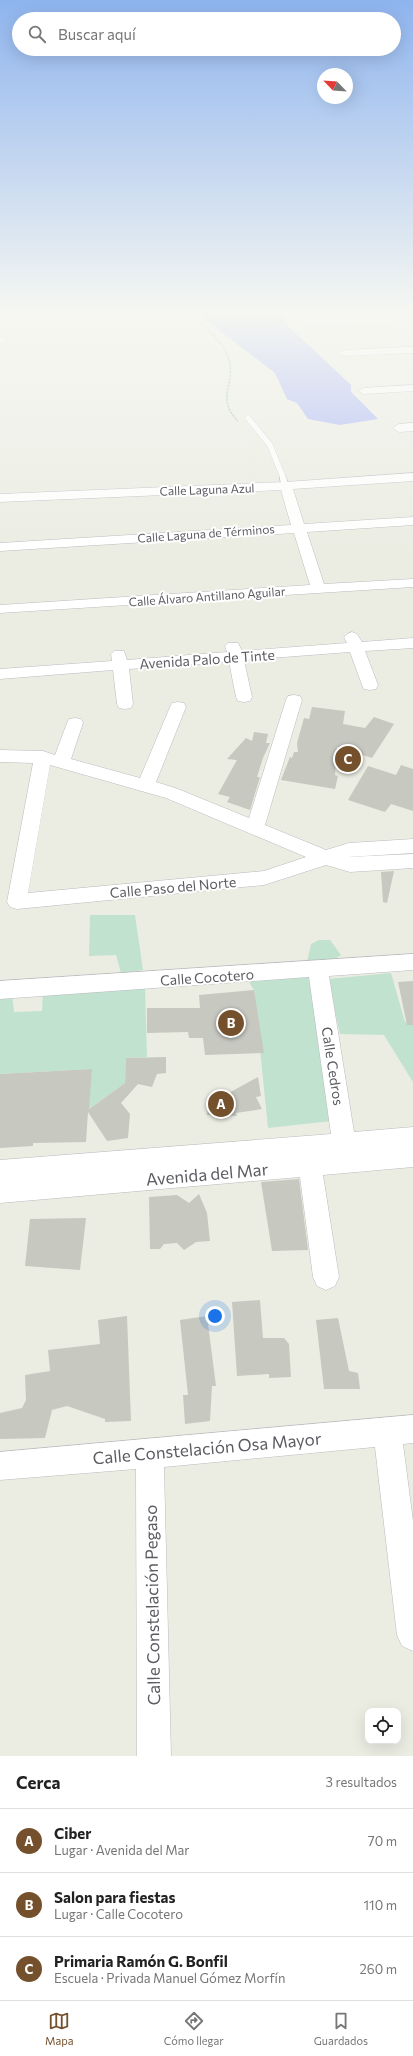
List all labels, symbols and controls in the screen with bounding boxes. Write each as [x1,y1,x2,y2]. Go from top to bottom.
search box [12,12,401,56]
icon: search [26,23,48,45]
text: Buscar aquí [58,25,136,43]
north arrow [317,68,353,104]
street label: Calle Laguna Azul [159,480,255,498]
street label: Calle Laguna de Términos [137,521,275,545]
street label: Calle Álvaro Antillano Aguilar [128,584,286,608]
street label: Avenida Palo de Tinte [139,646,275,672]
pin: C [335,744,361,774]
street label: Calle Paso del Norte [109,873,237,901]
street label: Calle Cocotero [160,965,254,989]
pin: B [218,1008,244,1038]
street label: Calle Cedros [318,1026,348,1106]
pin: A [208,1089,234,1119]
street label: Avenida del Mar [145,1158,269,1190]
your location [205,1306,225,1326]
street label: Calle Constelación Osa Mayor [92,1428,322,1468]
street label: Calle Constelación Pegaso [140,1504,164,1706]
map controls [365,1708,401,1744]
button: locate [365,1708,401,1744]
text: Cerca [16,1772,61,1793]
text: 3 resultados [326,1774,397,1790]
text: Ciber [54,1824,91,1842]
text: A [24,1833,34,1849]
text: 70 m [368,1833,397,1849]
text: Lugar · Avenida del Mar [54,1842,190,1858]
text: Salon para fiestas [54,1888,175,1906]
text: B [25,1897,33,1913]
text: 110 m [364,1897,397,1913]
text: Lugar · Calle Cocotero [54,1906,183,1922]
text: Primaria Ramón G. Bonfil [54,1952,228,1970]
text: C [25,1961,33,1977]
text: 260 m [360,1961,397,1977]
text: Escuela · Privada Manuel Gómez Morfín [54,1970,285,1986]
tab: Mapa [45,2010,74,2047]
tab: Cómo llegar [164,2010,224,2047]
tab: Guardados [314,2010,368,2047]

